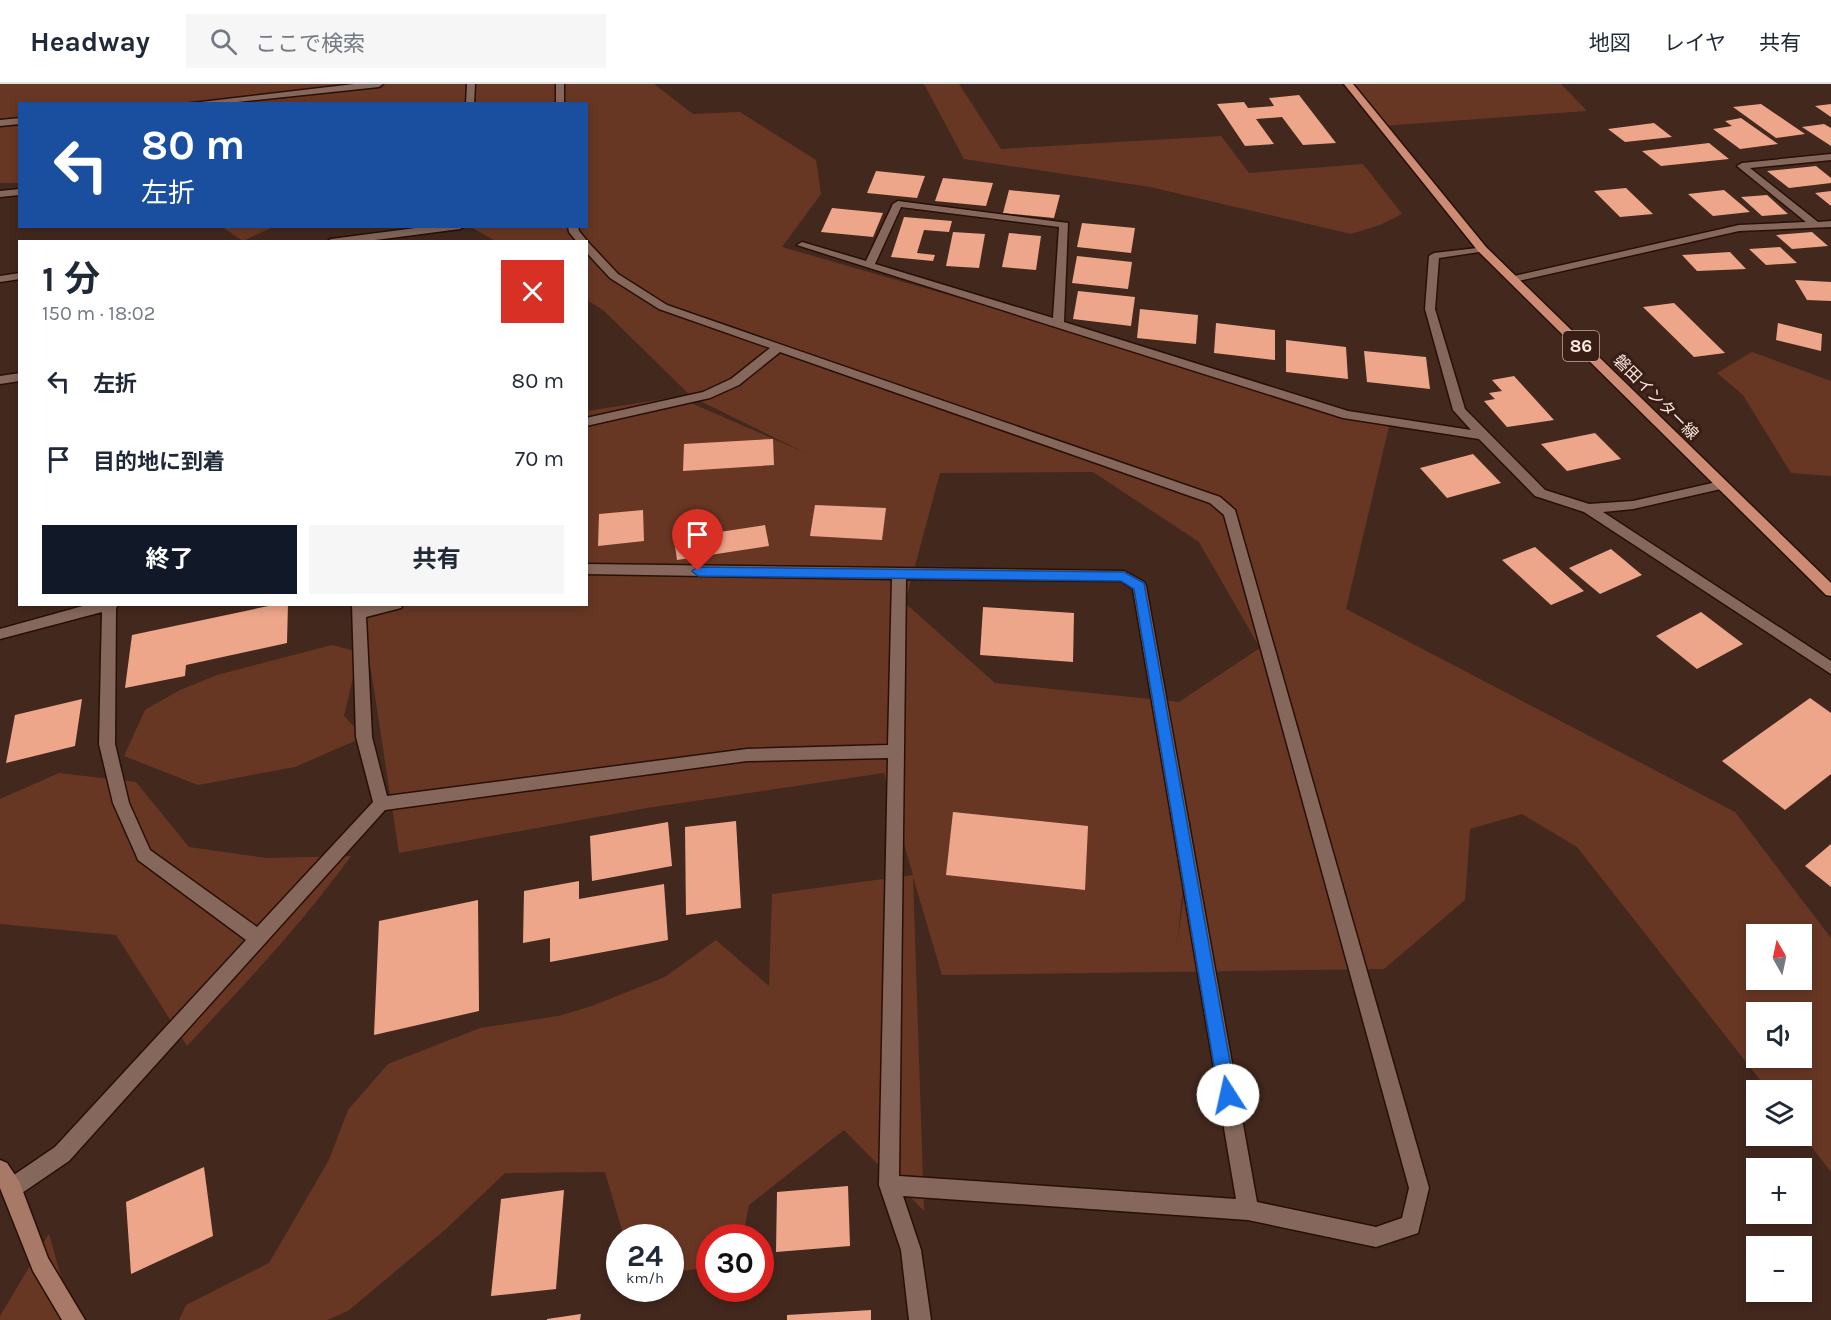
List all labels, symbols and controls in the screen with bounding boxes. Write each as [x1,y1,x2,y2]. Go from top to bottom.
search box [186,14,606,68]
text: Headway [30,25,150,58]
icon: search [207,25,240,58]
text: ここで検索 [255,31,365,57]
text: 地図 [1589,31,1631,55]
text: レイヤ [1664,31,1726,55]
text: 共有 [1759,31,1801,55]
text: 80 m [141,120,245,170]
icon: left [42,126,120,204]
text: 左折 [141,177,195,209]
text: 1 分 [42,258,100,300]
button: close [501,260,564,323]
text: 150 m · 18:02 [42,302,155,325]
road number: 86 [1563,331,1599,361]
street label: 磐田インター線 [1610,351,1702,443]
icon: left [42,365,75,398]
text: 80 m [512,368,564,394]
text: 左折 [93,371,137,397]
icon: arrive [42,443,75,476]
text: 70 m [515,446,564,472]
text: 目的地に到着 [93,449,225,475]
pin [672,509,723,571]
icon: arrive [681,518,714,551]
button: 終了 [42,525,297,594]
button: 共有 [309,525,564,594]
north arrow [1746,924,1812,990]
map controls [1746,924,1812,1302]
button: sound [1746,1002,1812,1068]
position arrow [1196,1063,1260,1127]
button: layers [1746,1080,1812,1146]
button: + [1746,1158,1812,1224]
speed limit sign: 30 [696,1224,774,1302]
button: − [1746,1236,1812,1302]
text: 24 [627,1238,663,1274]
text: km/h [626,1269,664,1287]

